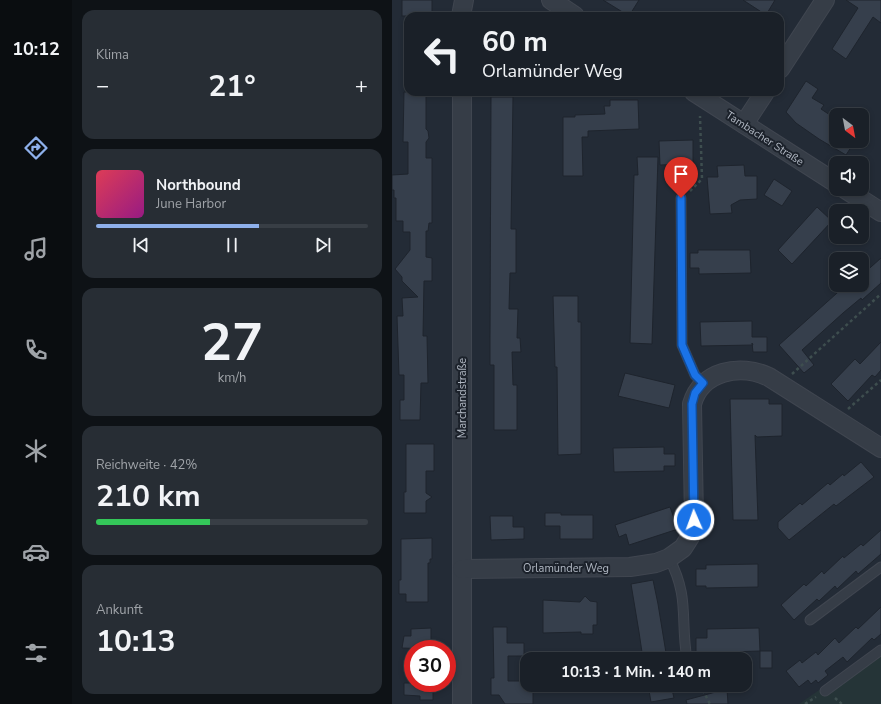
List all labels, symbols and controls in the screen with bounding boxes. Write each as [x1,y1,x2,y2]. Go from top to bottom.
text: 60 m [482,23,548,61]
icon: left [416,28,468,80]
text: 10:12 [12,37,60,61]
text: Klima [96,46,129,64]
text: Orlamünder Weg [482,59,623,83]
text: 21° [208,66,256,107]
text: − [96,71,109,101]
text: + [355,71,368,101]
street label: Tambacher Straße [723,108,807,169]
north arrow [829,108,869,148]
map controls [829,108,869,292]
icon: directions [22,134,50,162]
button: sound [829,156,869,196]
pin [664,157,698,198]
icon: arrive [670,163,692,185]
text: Northbound [156,175,241,195]
text: June Harbor [156,195,226,213]
button: search [829,204,869,244]
icon: previous [130,234,152,256]
icon: pause [221,234,243,256]
icon: next [312,234,334,256]
icon: music [22,235,50,263]
button: layers [829,252,869,292]
text: 27 [201,307,263,378]
icon: phone [22,336,50,364]
street label: Marchandstraße [455,358,470,438]
text: km/h [218,369,246,387]
icon: climate [22,437,50,465]
text: Reichweite · 42% [96,456,197,474]
text: 210 km [96,476,201,517]
position arrow [673,499,715,541]
icon: car [22,538,50,566]
street label: Orlamünder Weg [523,561,609,576]
text: Ankunft [96,601,143,619]
text: 10:13 [96,621,175,662]
icon: filters [22,639,50,667]
speed limit sign: 30 [404,640,456,692]
text: 10:13 · 1 Min. · 140 m [561,662,711,682]

